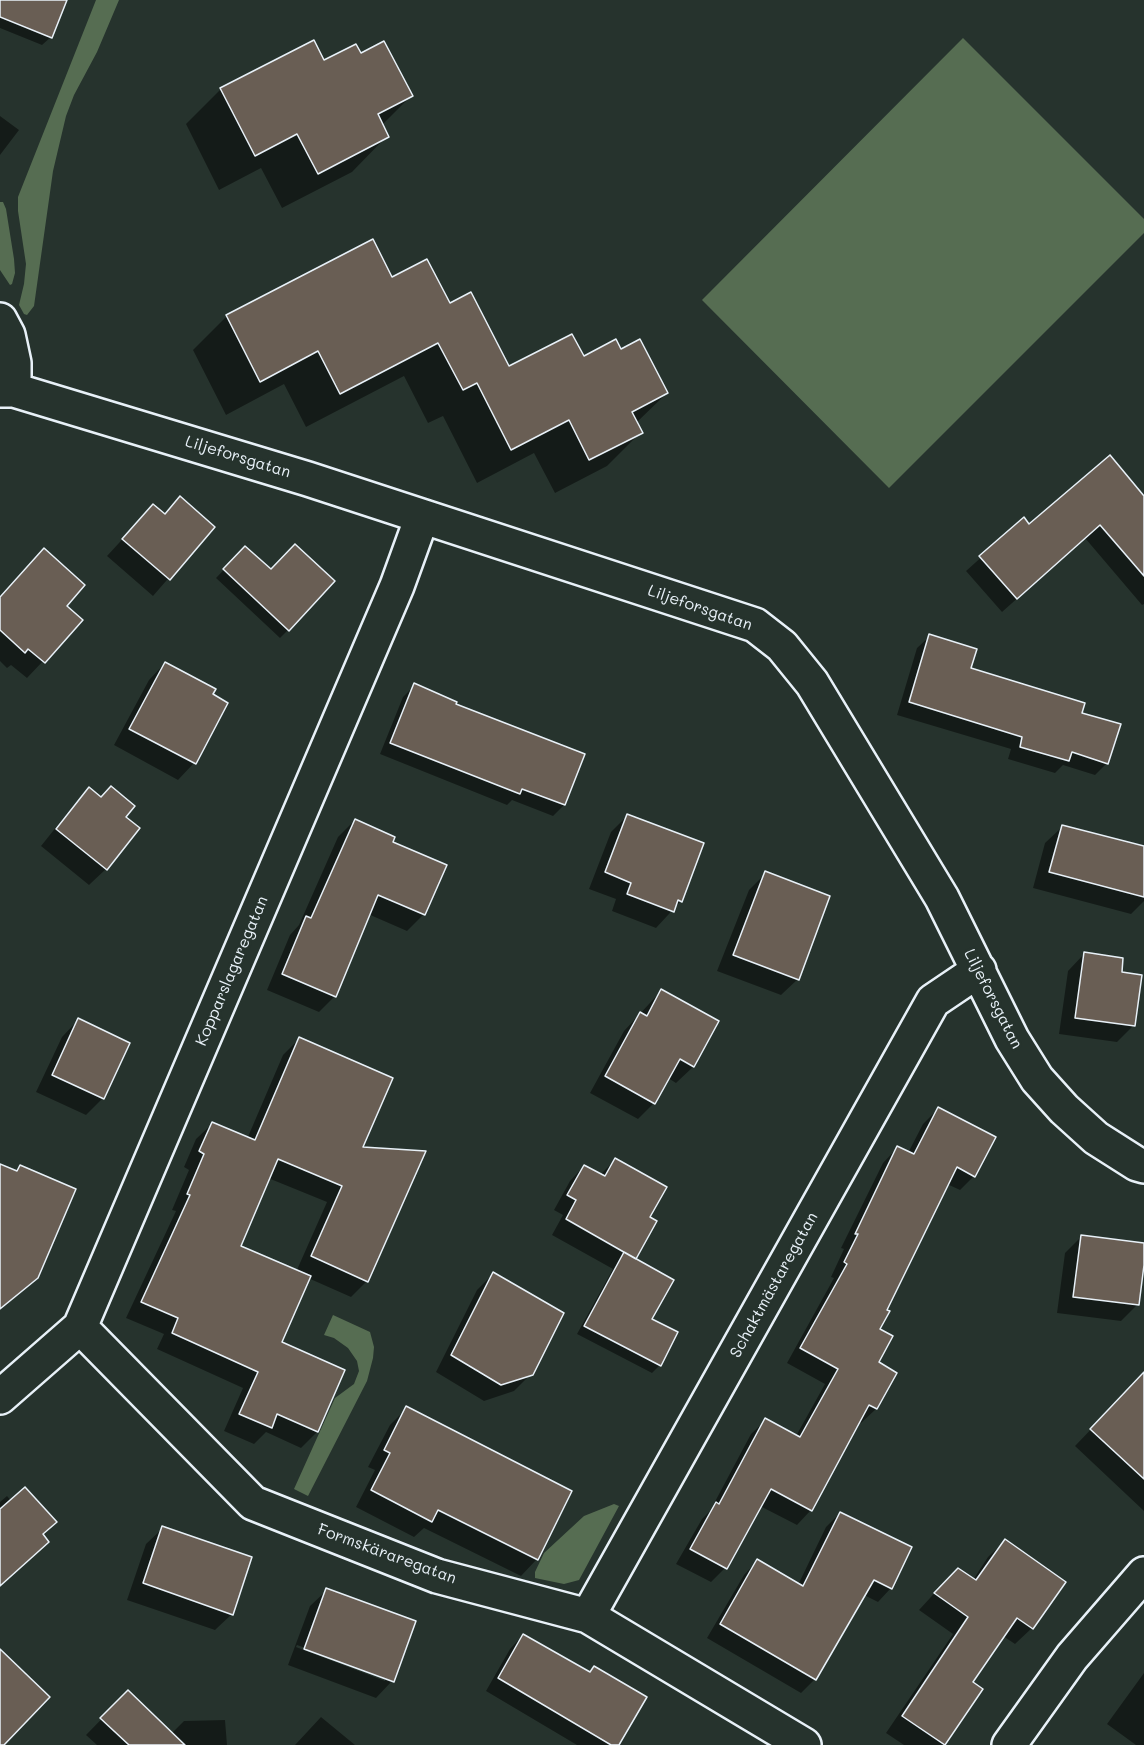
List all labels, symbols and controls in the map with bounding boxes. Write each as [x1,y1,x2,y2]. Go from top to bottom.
street label: Liljeforsgatan [183,432,293,482]
street label: Liljeforsgatan [645,581,755,635]
street label: Kopparslagaregatan [192,893,272,1049]
street label: Liljeforsgatan [960,946,1026,1052]
street label: Schaktmästaregatan [726,1209,822,1361]
street label: Formskäraregatan [315,1520,459,1588]

